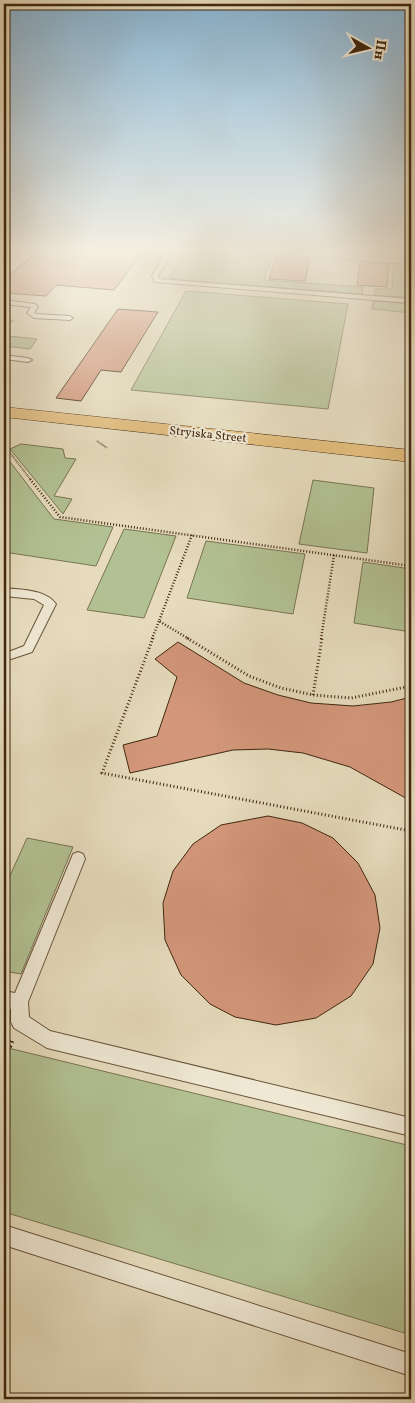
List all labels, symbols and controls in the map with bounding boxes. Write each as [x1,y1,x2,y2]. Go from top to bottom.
north arrow [342,22,392,72]
text: Пн [369,38,390,61]
street label: Stryiska Street [169,423,247,447]

